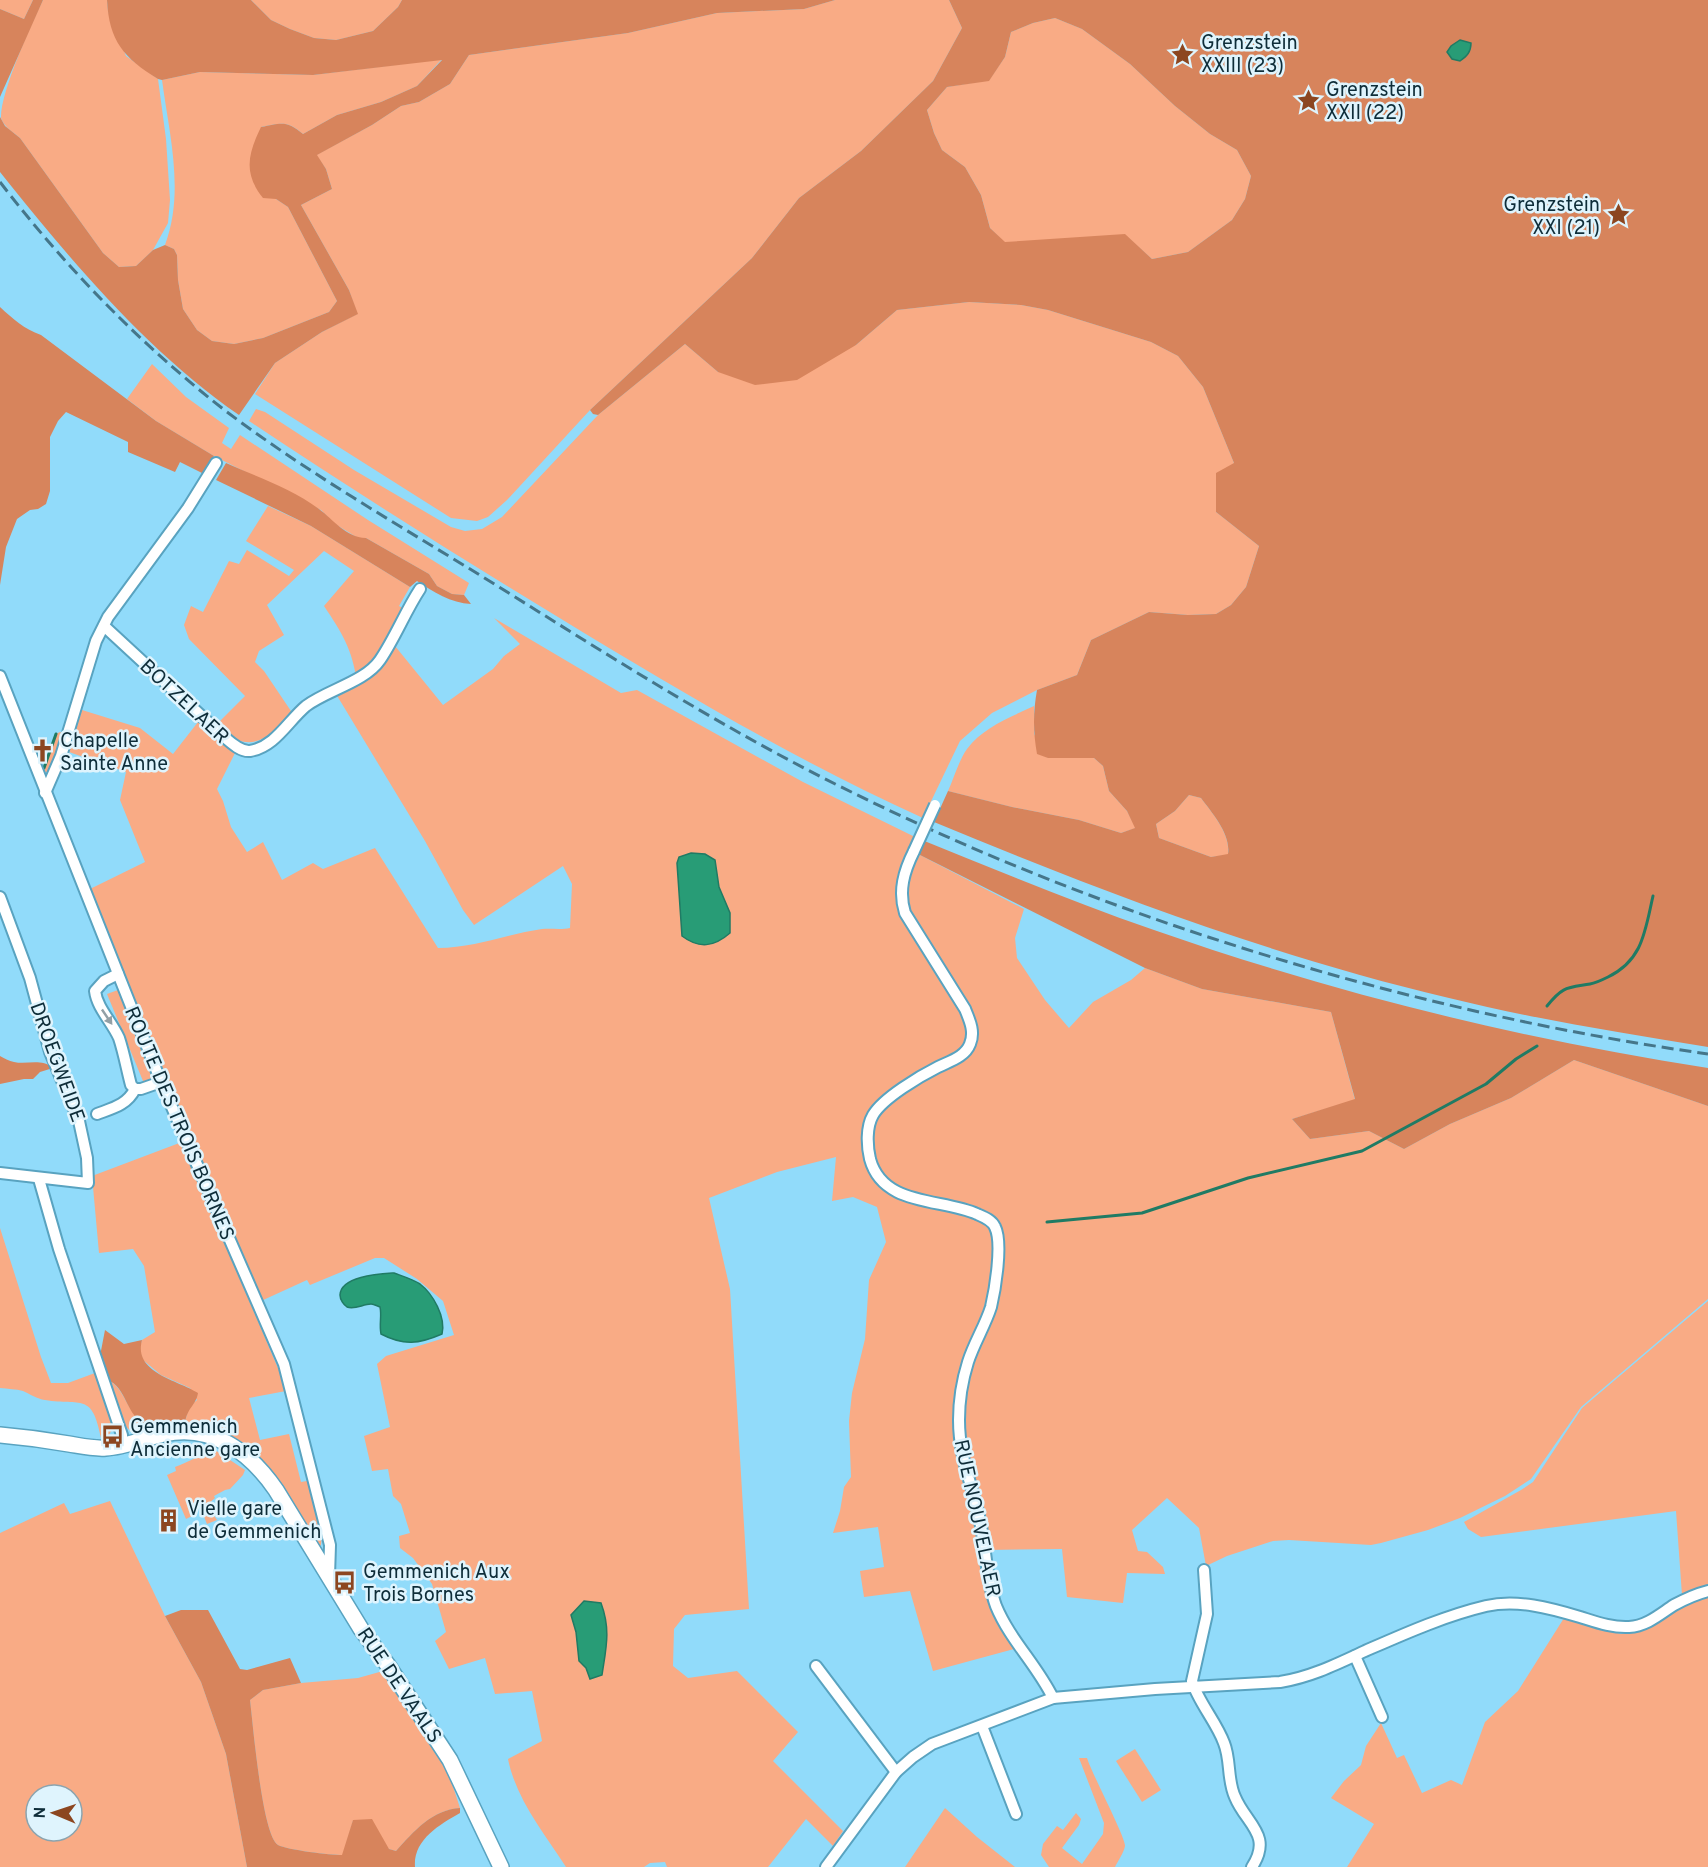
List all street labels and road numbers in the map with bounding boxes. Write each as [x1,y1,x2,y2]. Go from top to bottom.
street label: BOTZELAER [133,654,234,751]
street label: DROEGWEIDE [22,999,90,1126]
street label: ROUTE DES TROIS BORNES [117,1003,239,1245]
street label: RUE NOUVELAER [947,1437,1005,1600]
street label: RUE DE VAALS [350,1623,447,1749]

